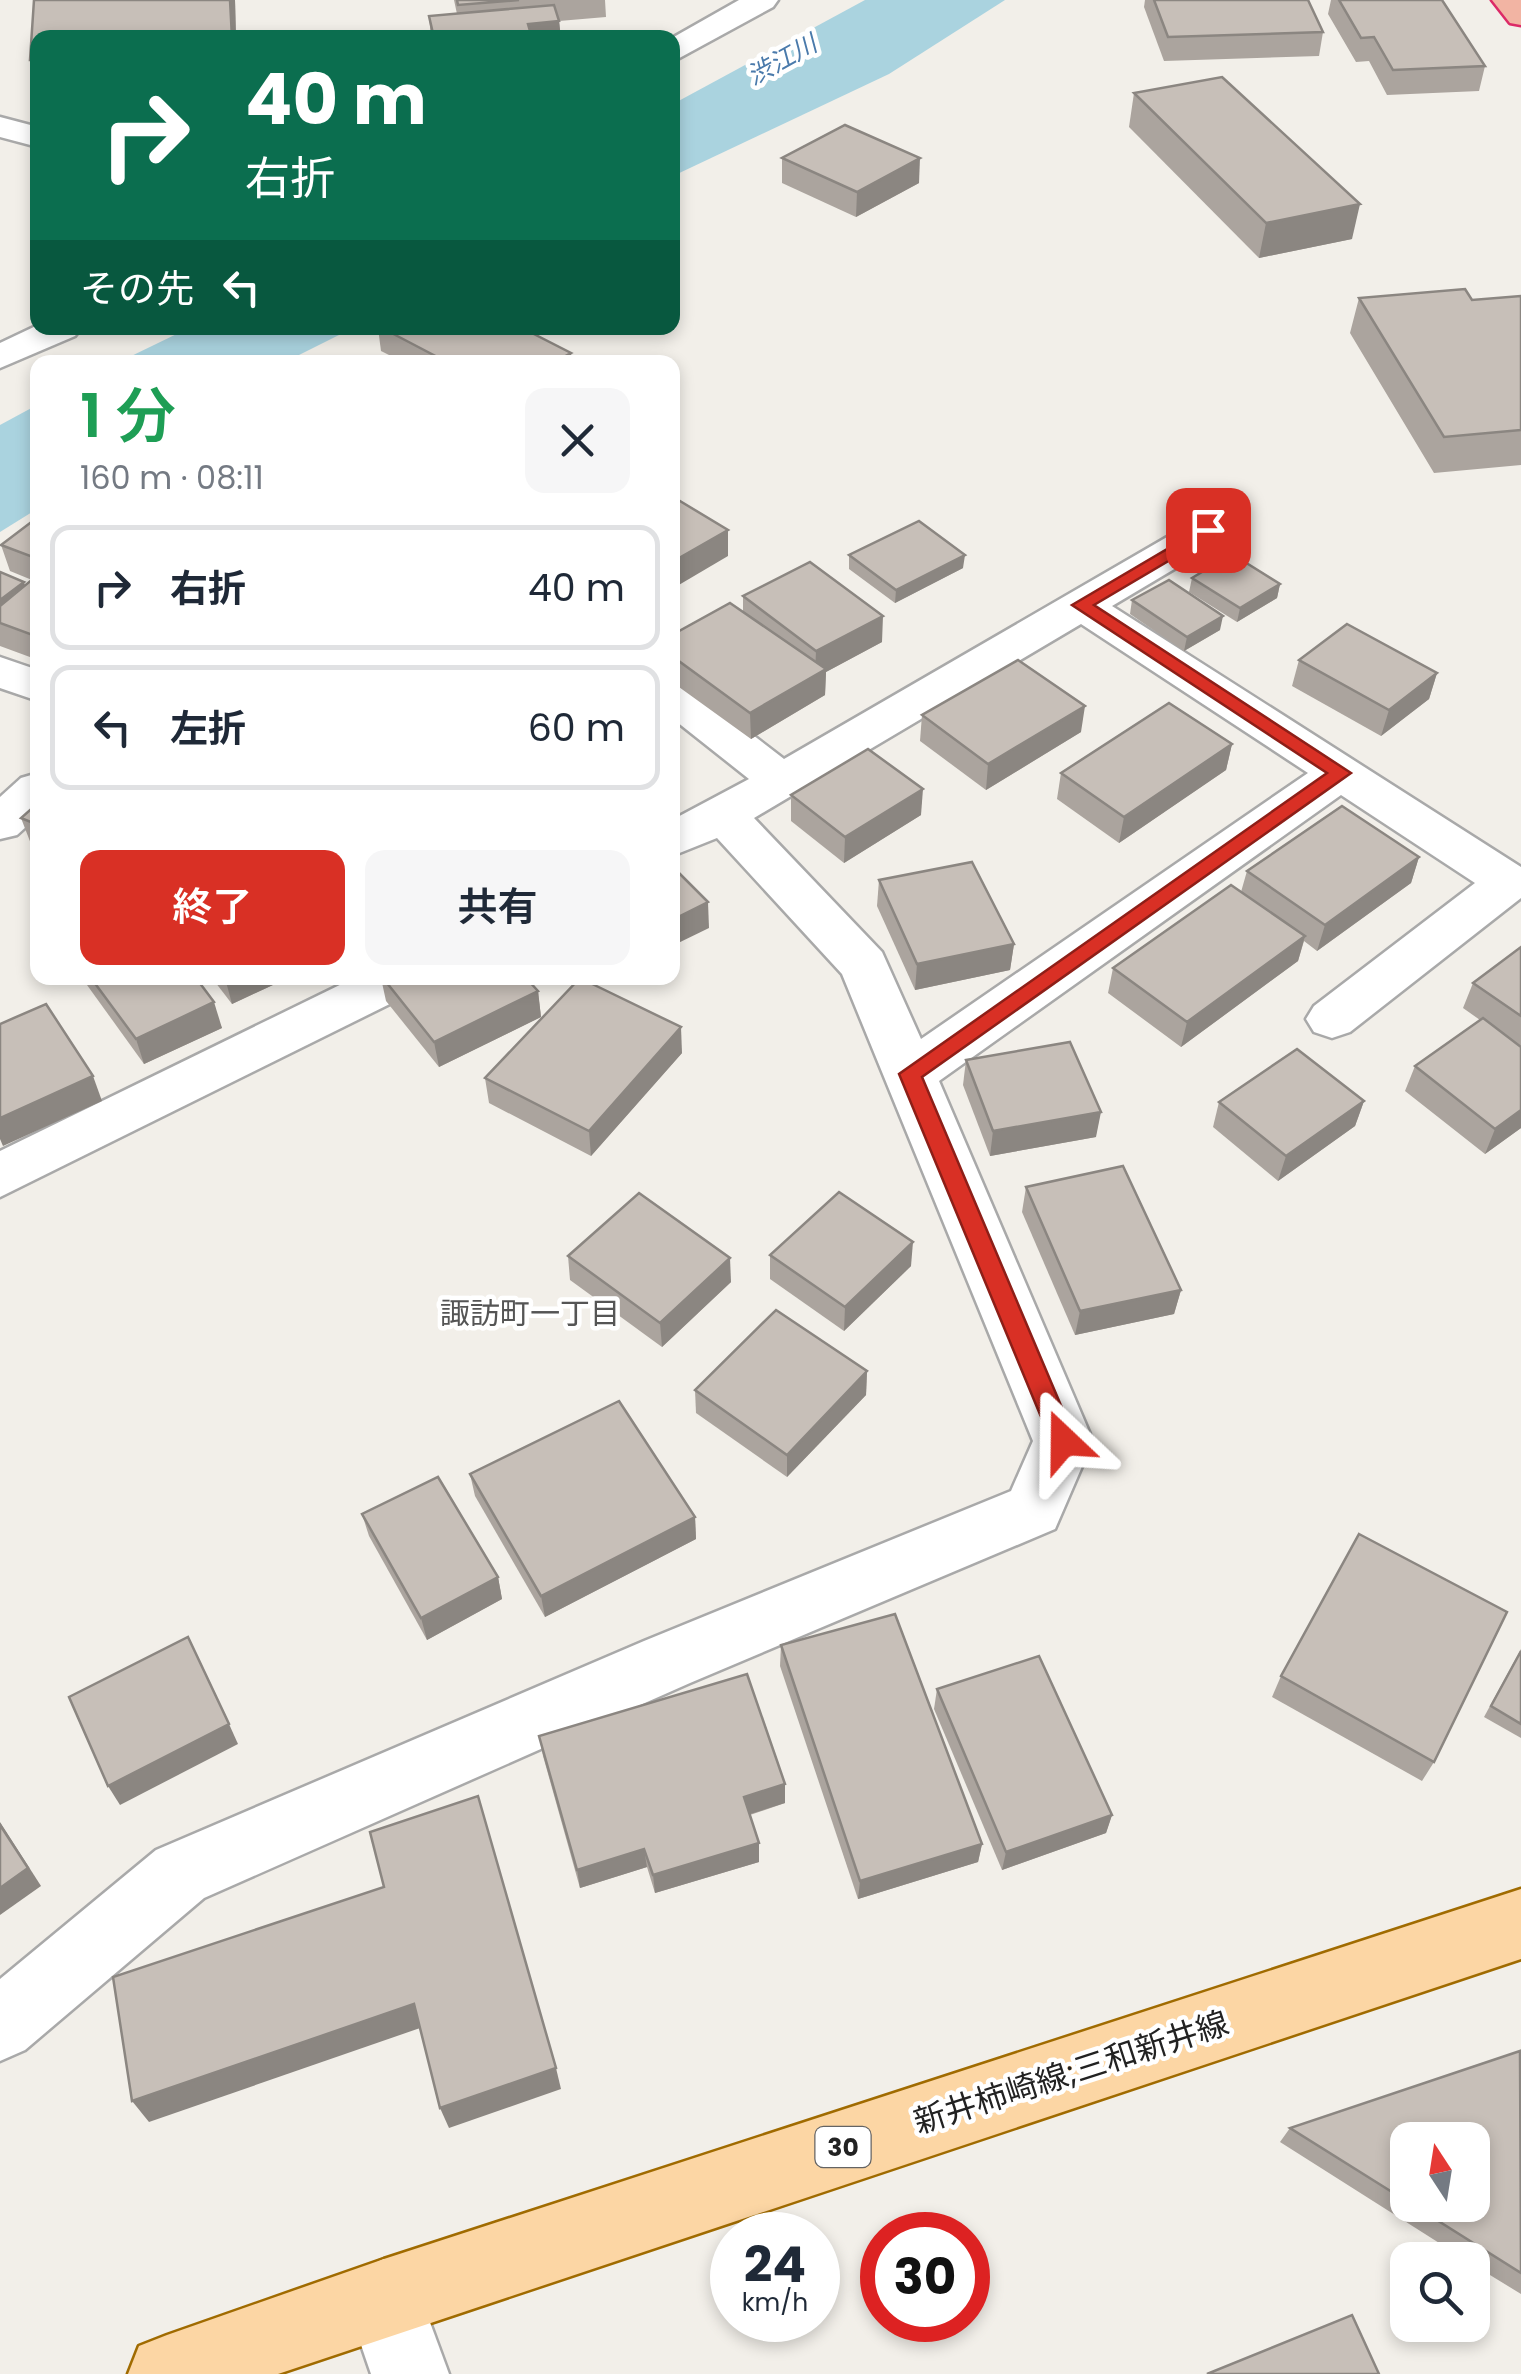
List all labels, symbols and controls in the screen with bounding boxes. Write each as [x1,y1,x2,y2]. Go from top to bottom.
water label: 渋江川 [741,25,826,93]
text: 40 m [245,50,427,149]
icon: right [80,70,210,200]
text: 右折 [245,147,335,210]
icon: left [214,260,269,315]
text: その先 [80,262,194,315]
text: 1 分 [80,374,176,458]
button: close [525,388,630,493]
text: 160 m · 08:11 [80,455,264,500]
pin [1166,488,1251,573]
icon: arrive [1181,503,1236,558]
icon: right [85,560,140,615]
text: 40 m [528,561,625,614]
text: 右折 [170,562,246,615]
icon: left [85,700,140,755]
text: 60 m [528,701,625,754]
text: 左折 [170,702,246,755]
button: 終了 [80,850,345,965]
button: 共有 [365,850,630,965]
district label: 諏訪町一丁目 [440,1292,620,1335]
position arrow [1012,1389,1116,1493]
street label: 新井柿崎線;三和新井線 [908,2000,1234,2144]
north arrow [1390,2122,1490,2222]
map controls [1390,2122,1490,2342]
road number: 30 [816,2127,870,2167]
speed limit sign: 30 [860,2212,990,2342]
text: 24 [744,2229,806,2300]
button: search [1390,2242,1490,2342]
text: km/h [742,2285,808,2320]

